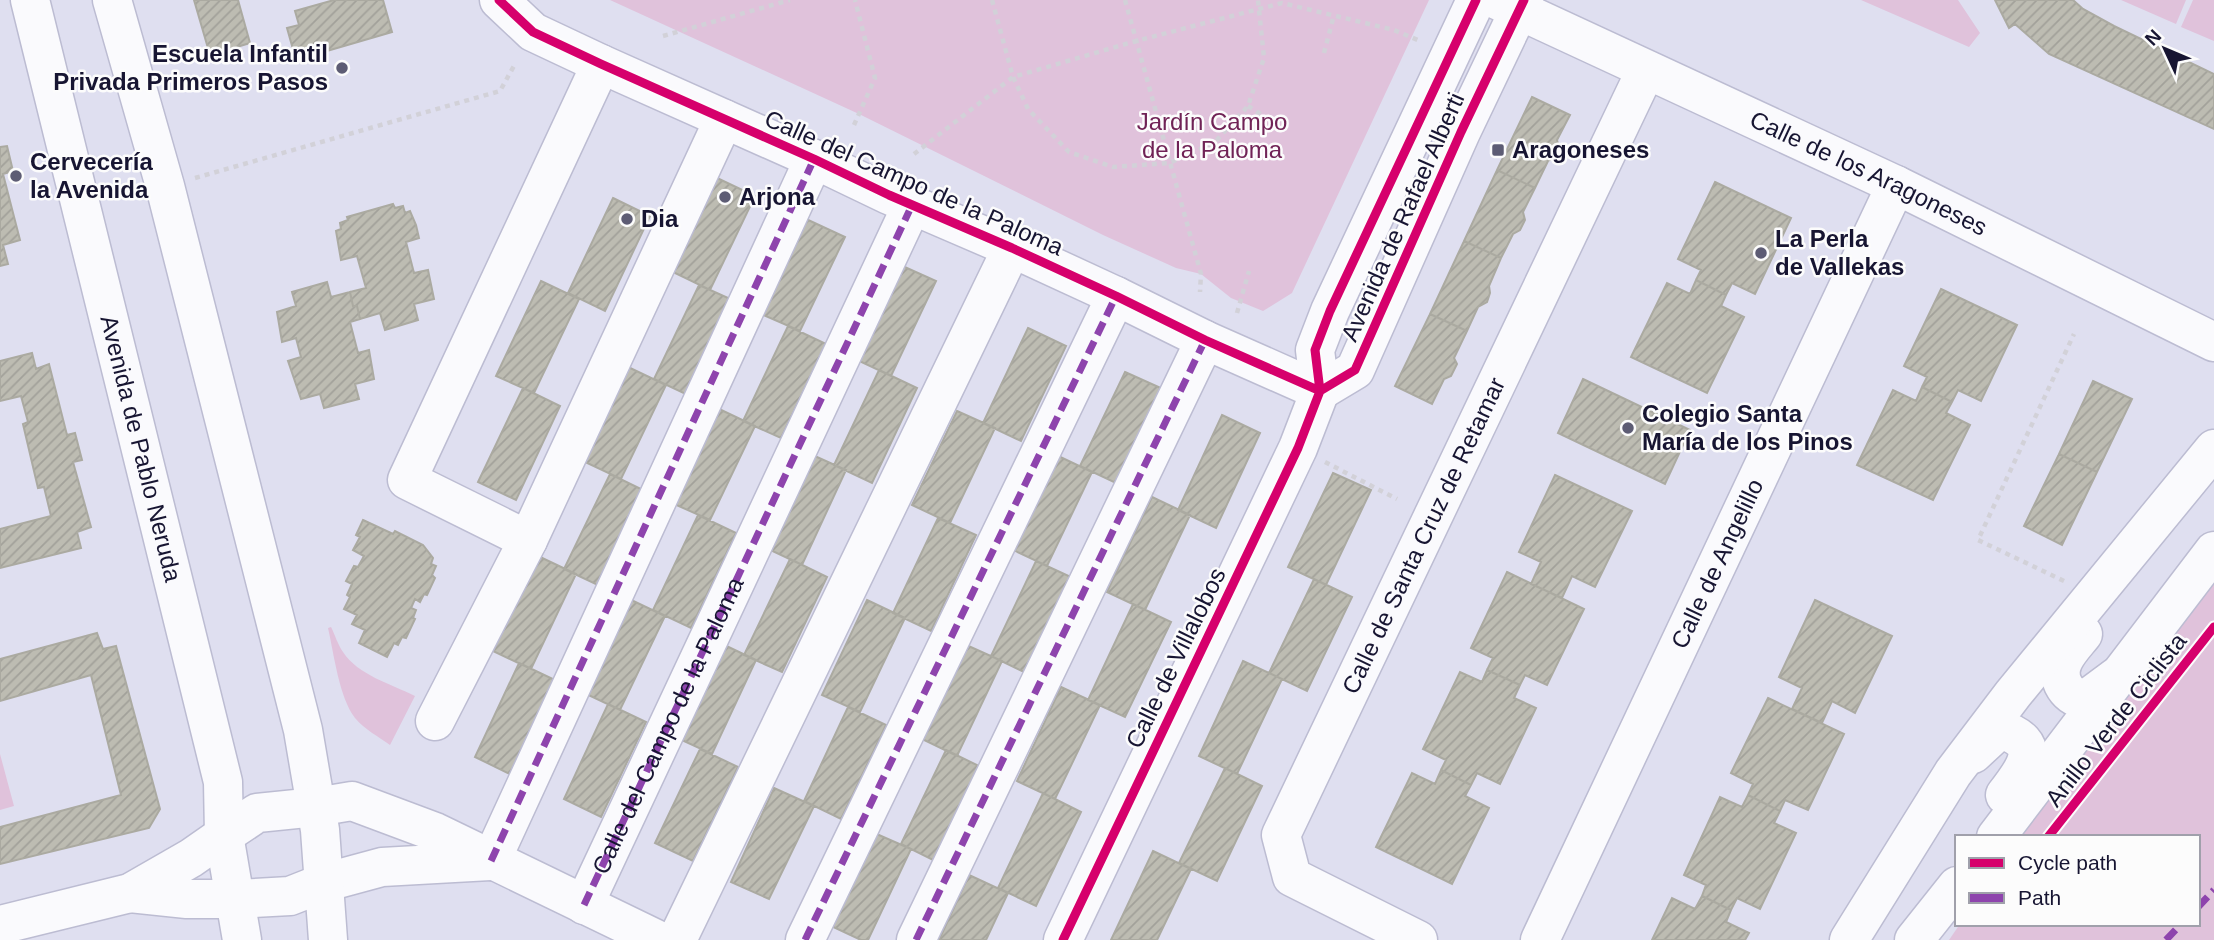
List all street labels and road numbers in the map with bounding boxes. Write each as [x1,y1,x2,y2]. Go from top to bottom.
street label: Avenida de Rafael Alberti [1335,88,1470,345]
street label: Calle del Campo de la Paloma [761,104,1068,261]
street label: Calle de los Aragoneses [1746,105,1992,241]
street label: Avenida de Pablo Neruda [95,313,187,585]
street label: Calle de Santa Cruz de Retamar [1336,373,1510,698]
street label: Calle de Angelillo [1665,474,1768,653]
street label: Calle de Villalobos [1120,563,1231,752]
street label: Calle del Campo de la Paloma [587,572,749,878]
street label: Anillo Verde Ciclista [2040,627,2192,812]

